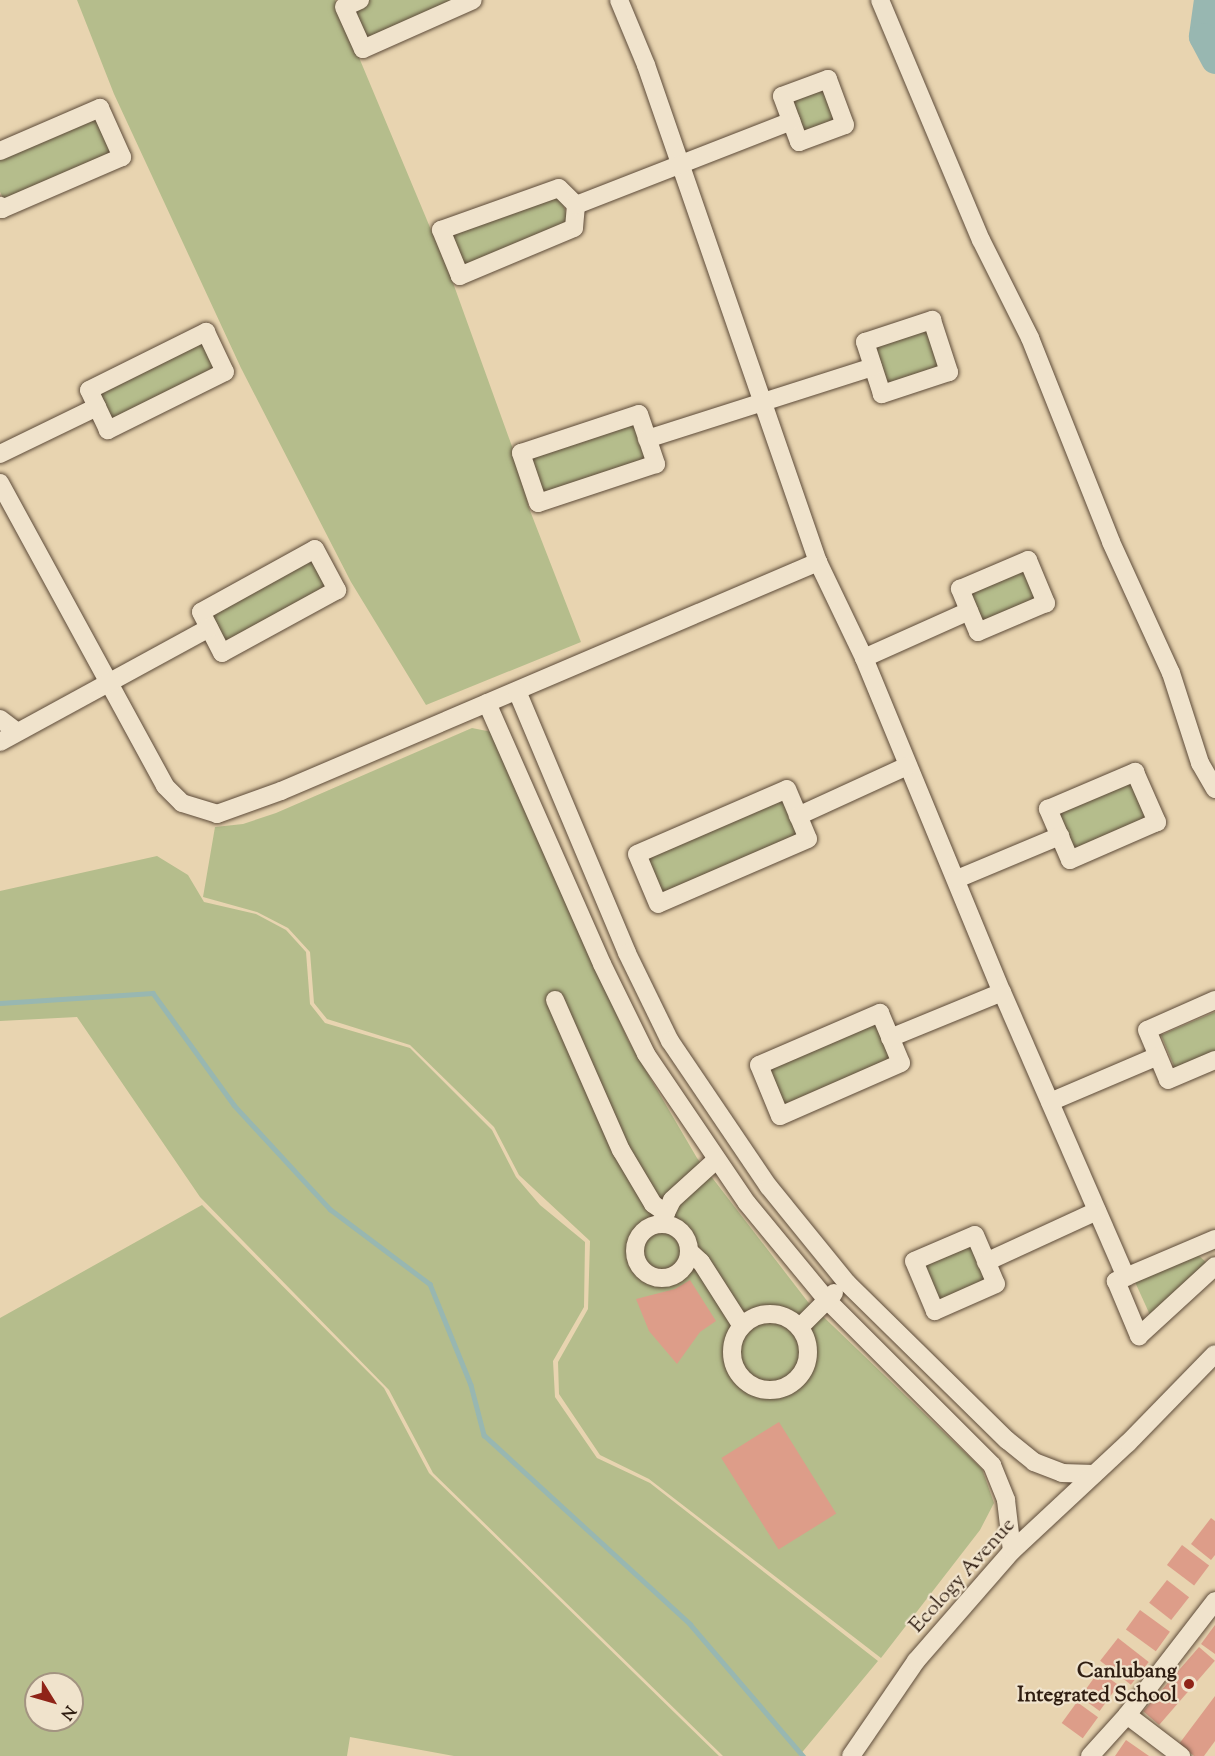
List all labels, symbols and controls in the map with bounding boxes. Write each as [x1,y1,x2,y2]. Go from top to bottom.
street label: Ecology Avenue [905,1513,1021,1639]
place label: Canlubang Integrated School [1017,1659,1177,1709]
north arrow [24,1672,84,1732]
marker: Canlubang Integrated School [1182,1677,1196,1691]
text: N [54,1700,80,1724]

